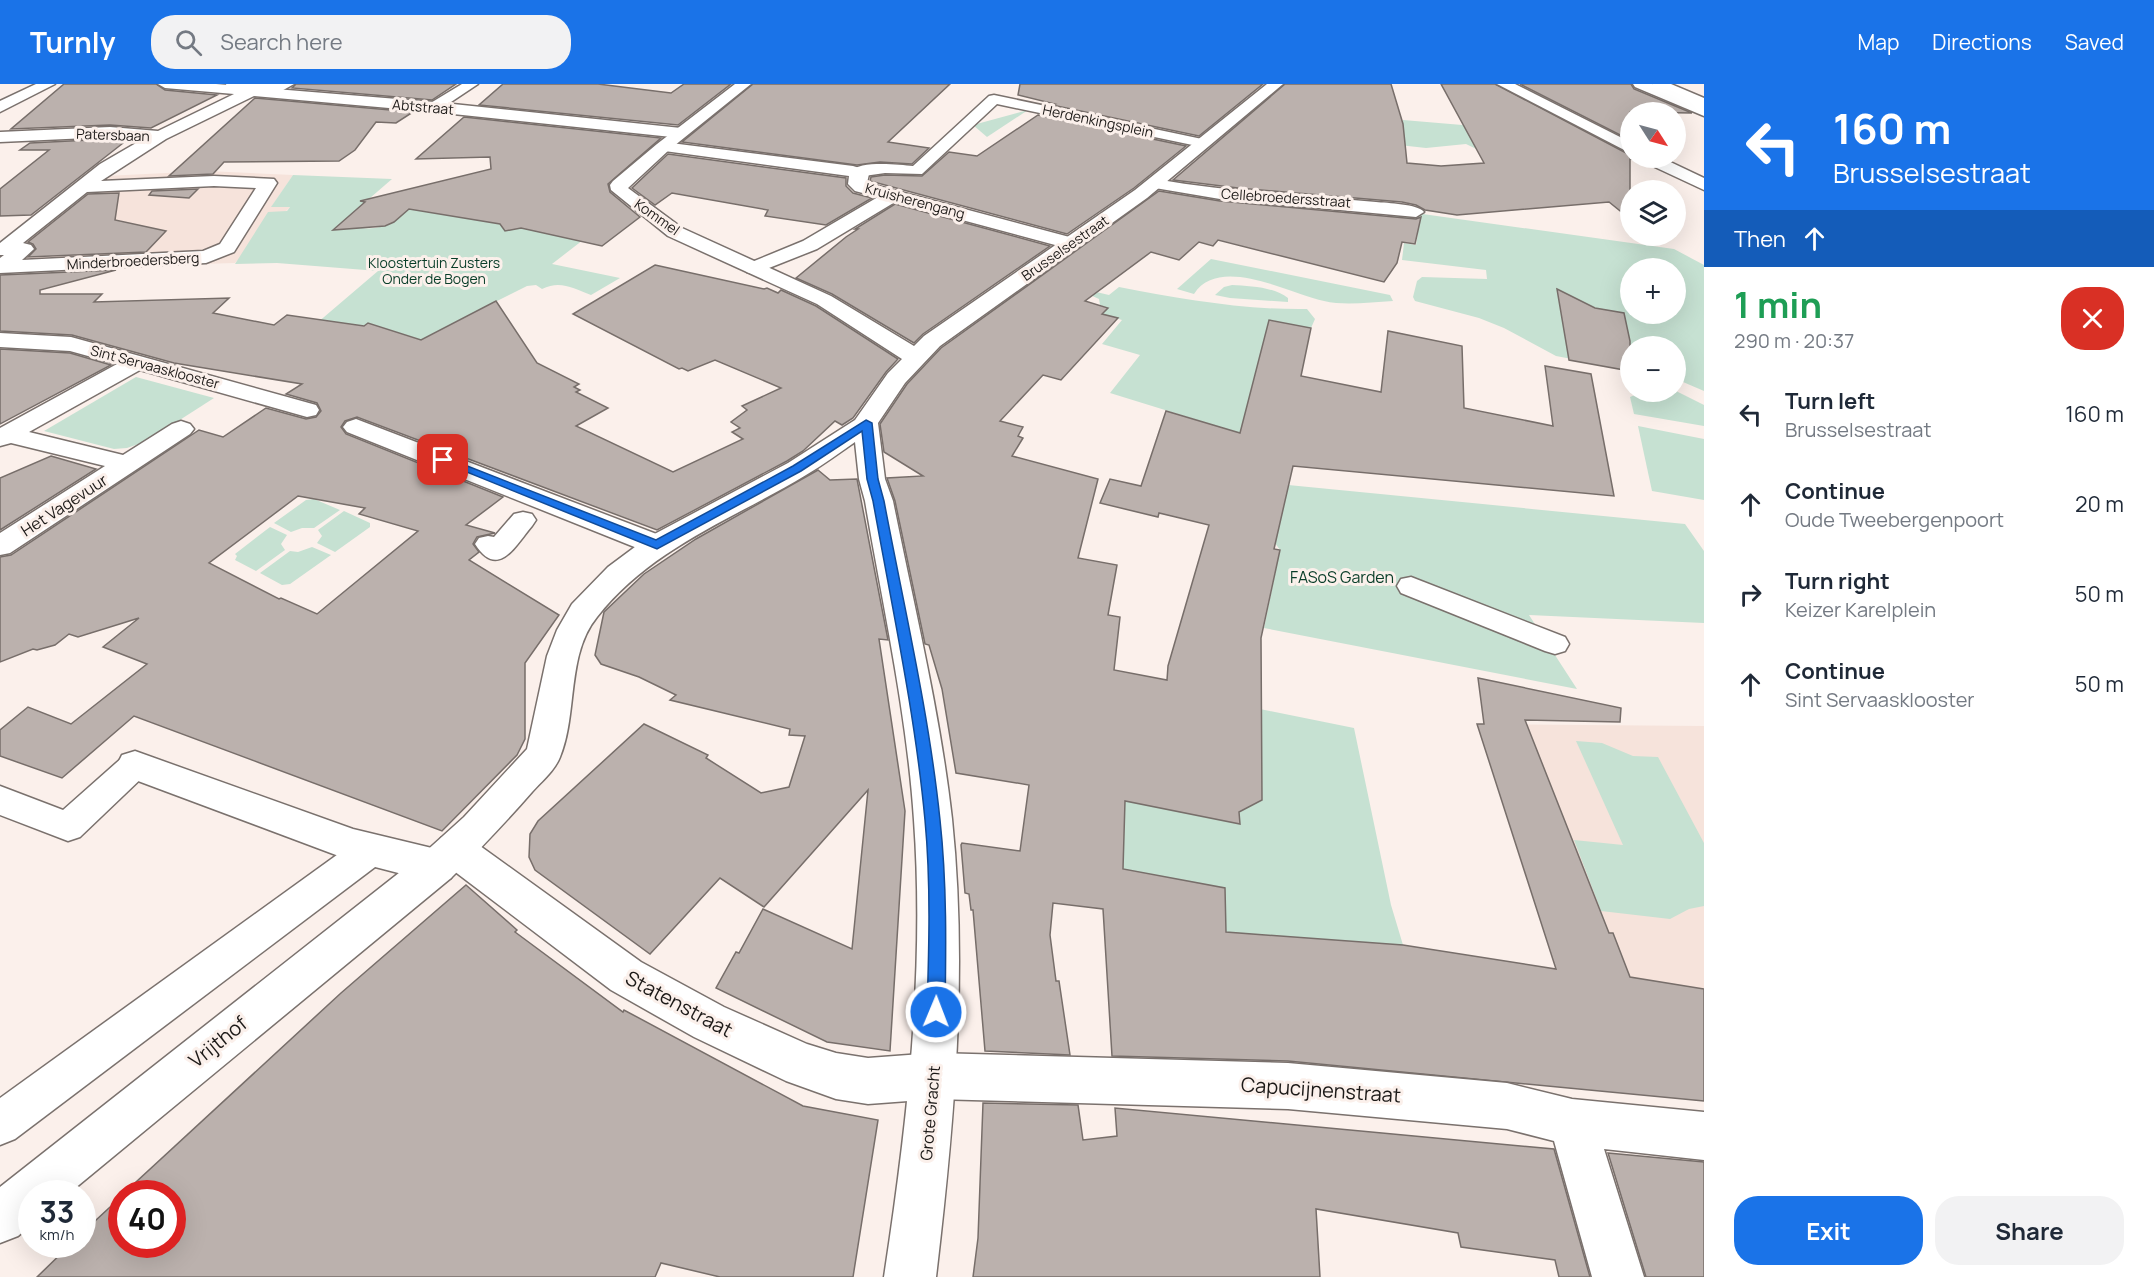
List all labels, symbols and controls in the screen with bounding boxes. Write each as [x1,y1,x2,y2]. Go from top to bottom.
search box [151,15,571,69]
text: Turnly [30,23,115,61]
icon: search [172,26,205,59]
text: Search here [220,27,343,57]
text: Map [1858,28,1899,56]
text: Directions [1932,28,2032,56]
text: Saved [2065,28,2124,56]
street label: Abtstraat [392,94,455,119]
street label: Herdenkingsplein [1041,99,1155,142]
text: 160 m [1833,99,1951,157]
north arrow [1620,102,1686,168]
map controls [1620,102,1686,402]
icon: left [1734,108,1812,186]
street label: Patersbaan [76,124,150,145]
text: Brusselsestraat [1833,154,2031,191]
street label: Kruisherengang [863,178,967,223]
button: layers [1620,180,1686,246]
street label: Cellebroedersstraat [1220,183,1352,212]
street label: Kommel [631,194,684,239]
street label: Brusselsestraat [1017,210,1112,285]
icon: ahead [1798,222,1831,255]
text: Then [1734,224,1786,254]
street label: Minderbroedersberg [66,248,200,273]
park label: Kloostertuin Zusters Onder de Bogen [368,253,500,288]
button: + [1620,258,1686,324]
text: 1 min [1734,280,1822,329]
button: close [2061,287,2124,350]
text: 290 m · 20:37 [1734,327,1854,354]
button: − [1620,336,1686,402]
street label: Sint Servaasklooster [89,340,222,393]
text: Turn left [1785,386,1875,416]
icon: left [1734,398,1767,431]
text: 160 m [2065,399,2124,429]
text: Brusselsestraat [1785,416,1931,443]
pin [417,434,468,485]
icon: arrive [426,443,459,476]
street label: Het Vagevuur [16,469,112,541]
text: Continue [1785,476,1885,506]
icon: ahead [1734,488,1767,521]
text: 20 m [2075,489,2124,519]
text: Oude Tweebergenpoort [1785,506,2004,533]
park label: FASoS Garden [1290,566,1394,588]
text: Turn right [1785,566,1890,596]
icon: right [1734,578,1767,611]
text: 50 m [2075,579,2124,609]
text: Keizer Karelplein [1785,596,1936,623]
text: Continue [1785,656,1885,686]
icon: ahead [1734,668,1767,701]
text: 50 m [2075,669,2124,699]
text: Sint Servaasklooster [1785,686,1975,713]
street label: Statenstraat [621,964,738,1043]
position arrow [904,980,968,1044]
street label: Vrijthof [183,1010,253,1073]
street label: Grote Gracht [915,1065,945,1161]
street label: Capucijnenstraat [1240,1070,1402,1109]
speed limit sign: 40 [108,1180,186,1258]
text: 33 [40,1191,74,1232]
button: Exit [1734,1196,1923,1265]
button: Share [1935,1196,2124,1265]
text: km/h [40,1224,74,1245]

